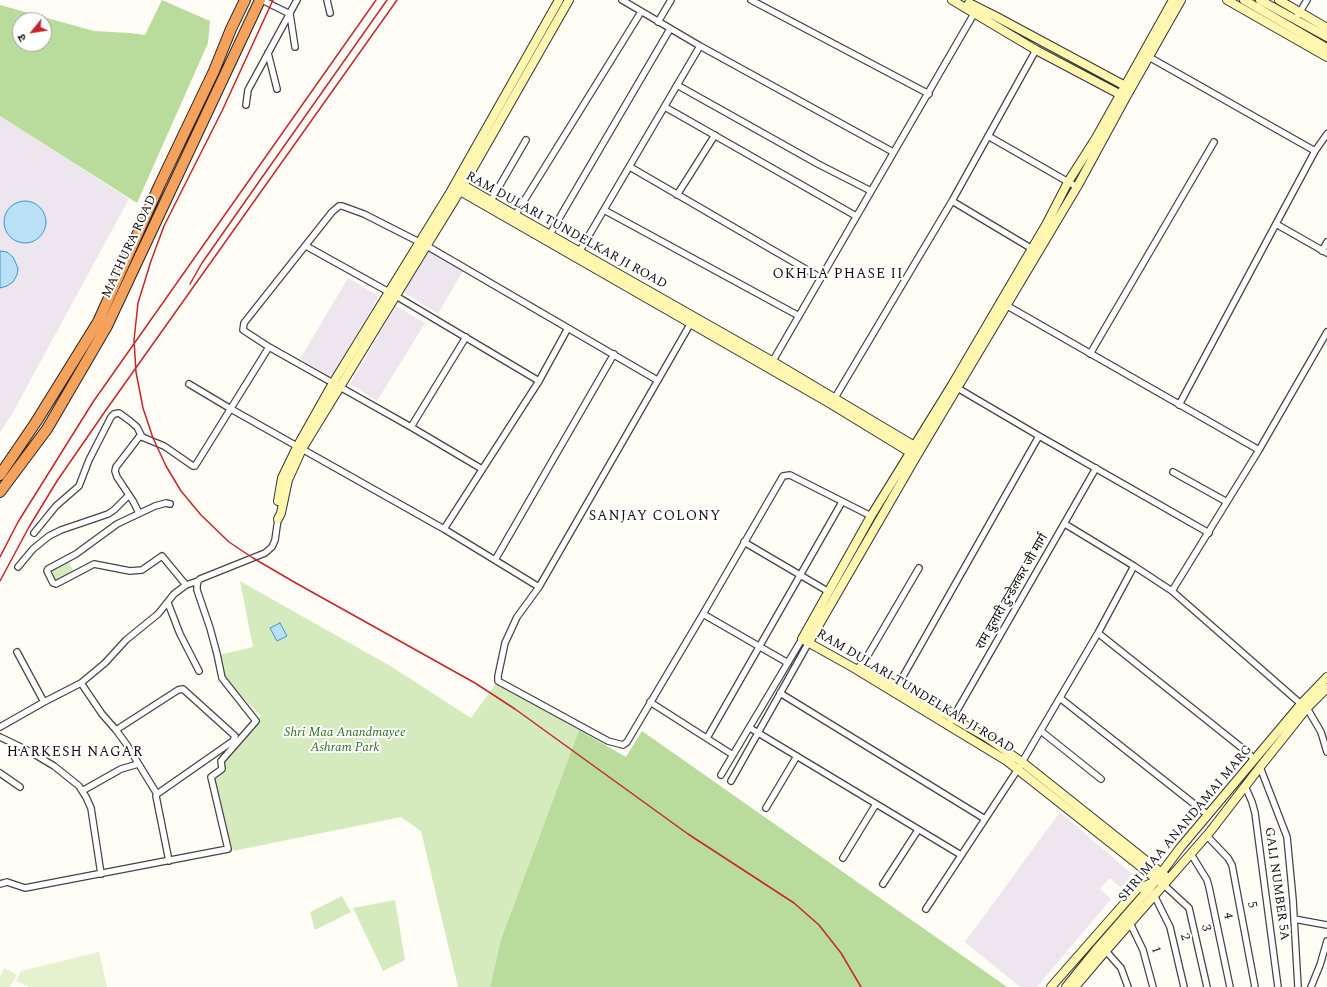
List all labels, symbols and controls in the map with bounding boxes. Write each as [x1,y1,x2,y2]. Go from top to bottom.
north arrow [12,12,52,52]
text: उ [13,31,31,45]
street label: RAM DULARI TUNDELKAR JI ROAD [463,169,669,293]
street label: MATHURA ROAD [99,193,161,301]
district label: OKHLA PHASE II [772,267,904,283]
district label: SANJAY COLONY [589,509,721,525]
street label: राम दुलारी टुन्डेलकर जी मार्ग [974,531,1052,653]
street label: RAM DULARI TUNDELKAR JI ROAD [813,627,1017,757]
park label: Shri Maa Anandmayee Ashram Park [284,725,406,756]
street label: SHRI MAA ANANDAMAI MARG [1116,742,1256,906]
district label: HARKESH NAGAR [7,745,143,761]
street label: GALI NUMBER 5A [1260,826,1292,942]
street label: 5 [1243,900,1259,910]
street label: 4 [1219,911,1235,921]
street label: 3 [1197,923,1213,933]
street label: 2 [1176,932,1192,942]
street label: 1 [1147,944,1163,956]

